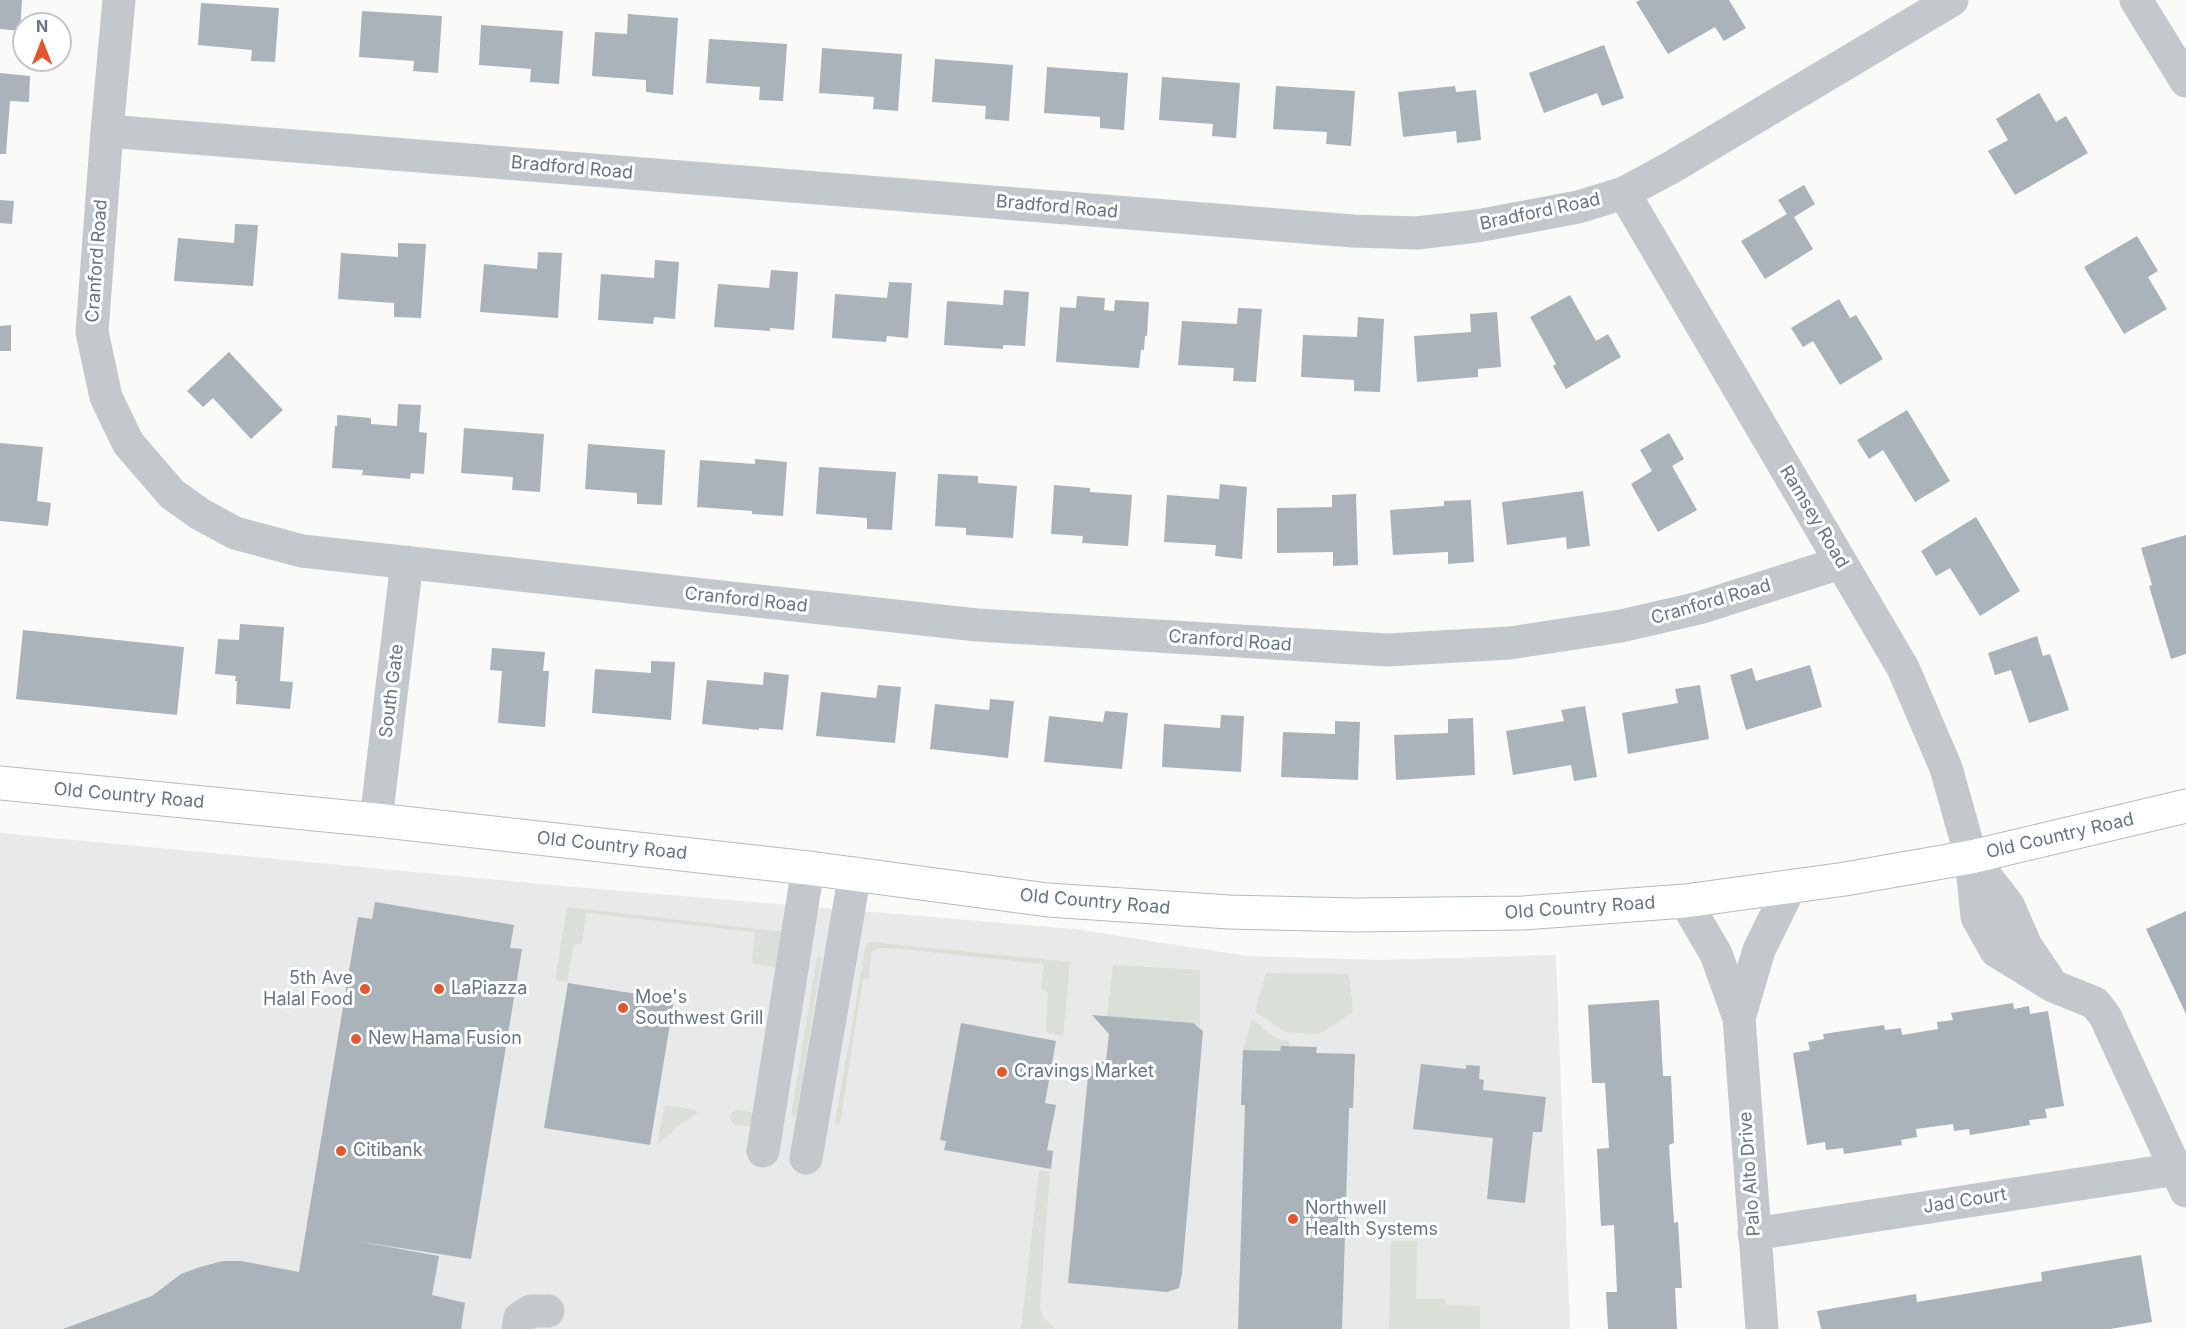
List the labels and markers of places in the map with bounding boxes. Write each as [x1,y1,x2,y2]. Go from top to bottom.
place label: 5th Ave Halal Food [263,968,353,1010]
place label: LaPiazza [451,978,527,1000]
marker: 5th Ave Halal Food [358,982,372,996]
marker: LaPiazza [432,982,446,996]
place label: Moe's Southwest Grill [635,987,763,1030]
marker: Moe's Southwest Grill [616,1001,630,1015]
place label: New Hama Fusion [368,1028,522,1050]
marker: New Hama Fusion [349,1032,363,1046]
place label: Cravings Market [1014,1061,1154,1083]
marker: Cravings Market [995,1065,1009,1079]
place label: Citibank [353,1140,423,1162]
marker: Citibank [334,1144,348,1158]
place label: Northwell Health Systems [1305,1198,1438,1240]
marker: Northwell Health Systems [1286,1212,1300,1226]

